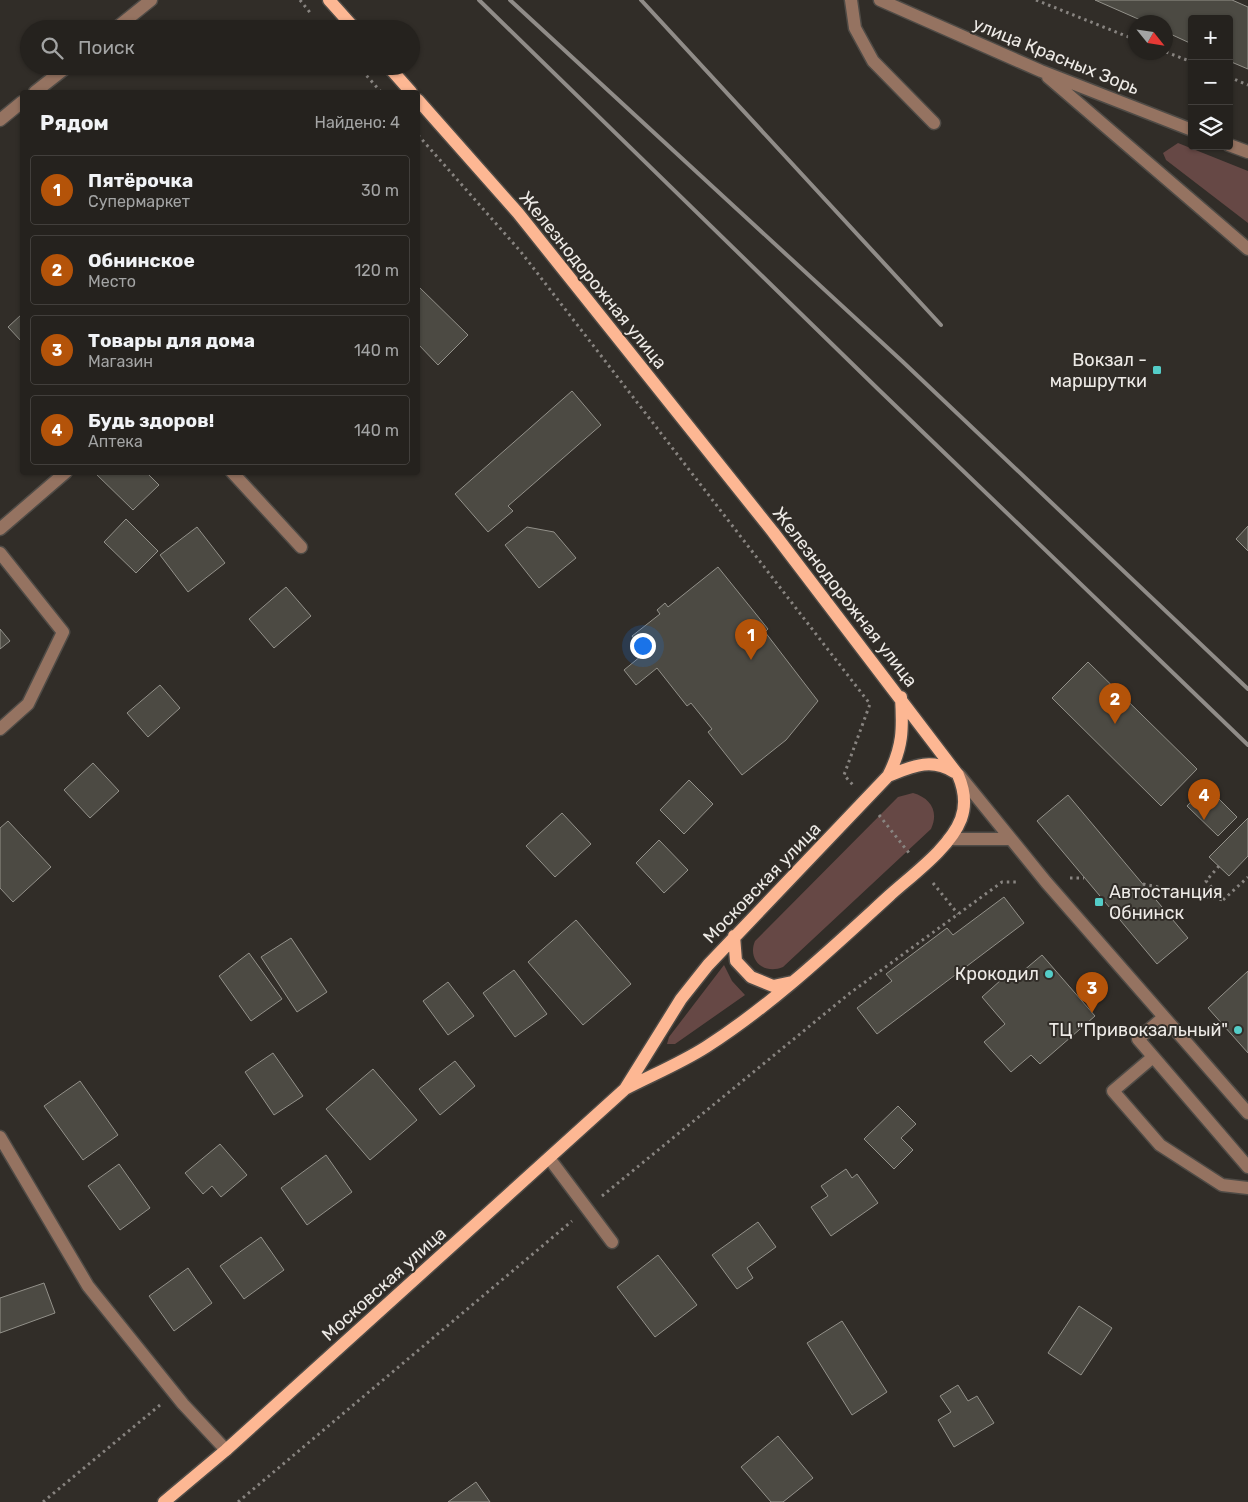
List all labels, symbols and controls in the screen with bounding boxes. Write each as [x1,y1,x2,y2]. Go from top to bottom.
street label: улица Красных Зорь [970,13,1142,99]
north arrow [1128,15,1173,60]
map controls [1188,15,1233,150]
button: + [1188,15,1233,60]
search box [20,20,420,75]
icon: search [38,34,66,62]
text: Поиск [78,36,135,59]
button: − [1188,60,1233,105]
button: layers [1188,105,1233,150]
text: Рядом [40,110,109,135]
text: Найдено: 4 [315,113,400,132]
text: Пятёрочка [88,169,193,192]
text: 1 [53,181,61,200]
text: 30 m [361,181,399,200]
street label: Железнодорожная улица [514,187,672,373]
text: Супермаркет [88,192,190,211]
text: Обнинское [88,249,195,272]
text: 2 [52,261,62,280]
text: 120 m [354,261,399,280]
text: Место [88,272,136,291]
text: Товары для дома [88,329,255,352]
text: 3 [52,341,62,360]
text: 140 m [354,341,399,360]
place label: Вокзал - маршрутки [1050,349,1147,392]
text: Магазин [88,352,153,371]
marker: Вокзал - маршрутки [1151,364,1163,376]
text: Будь здоров! [88,409,214,432]
text: 4 [52,421,62,440]
text: 140 m [354,421,399,440]
text: Аптека [88,432,143,451]
street label: Железнодорожная улица [768,503,922,691]
pin: 1 [735,619,767,660]
your location [630,633,656,659]
pin: 2 [1099,683,1131,724]
pin: 4 [1188,779,1220,820]
street label: Московская улица [699,818,825,948]
place label: Автостанция Обнинск [1109,881,1223,924]
marker: Автостанция Обнинск [1093,896,1105,908]
place label: Крокодил [955,963,1039,985]
marker: Крокодил [1043,968,1055,980]
pin: 3 [1076,972,1108,1013]
place label: ТЦ "Привокзальный" [1049,1019,1228,1041]
marker: ТЦ "Привокзальный" [1232,1024,1244,1036]
street label: Московская улица [317,1222,451,1346]

